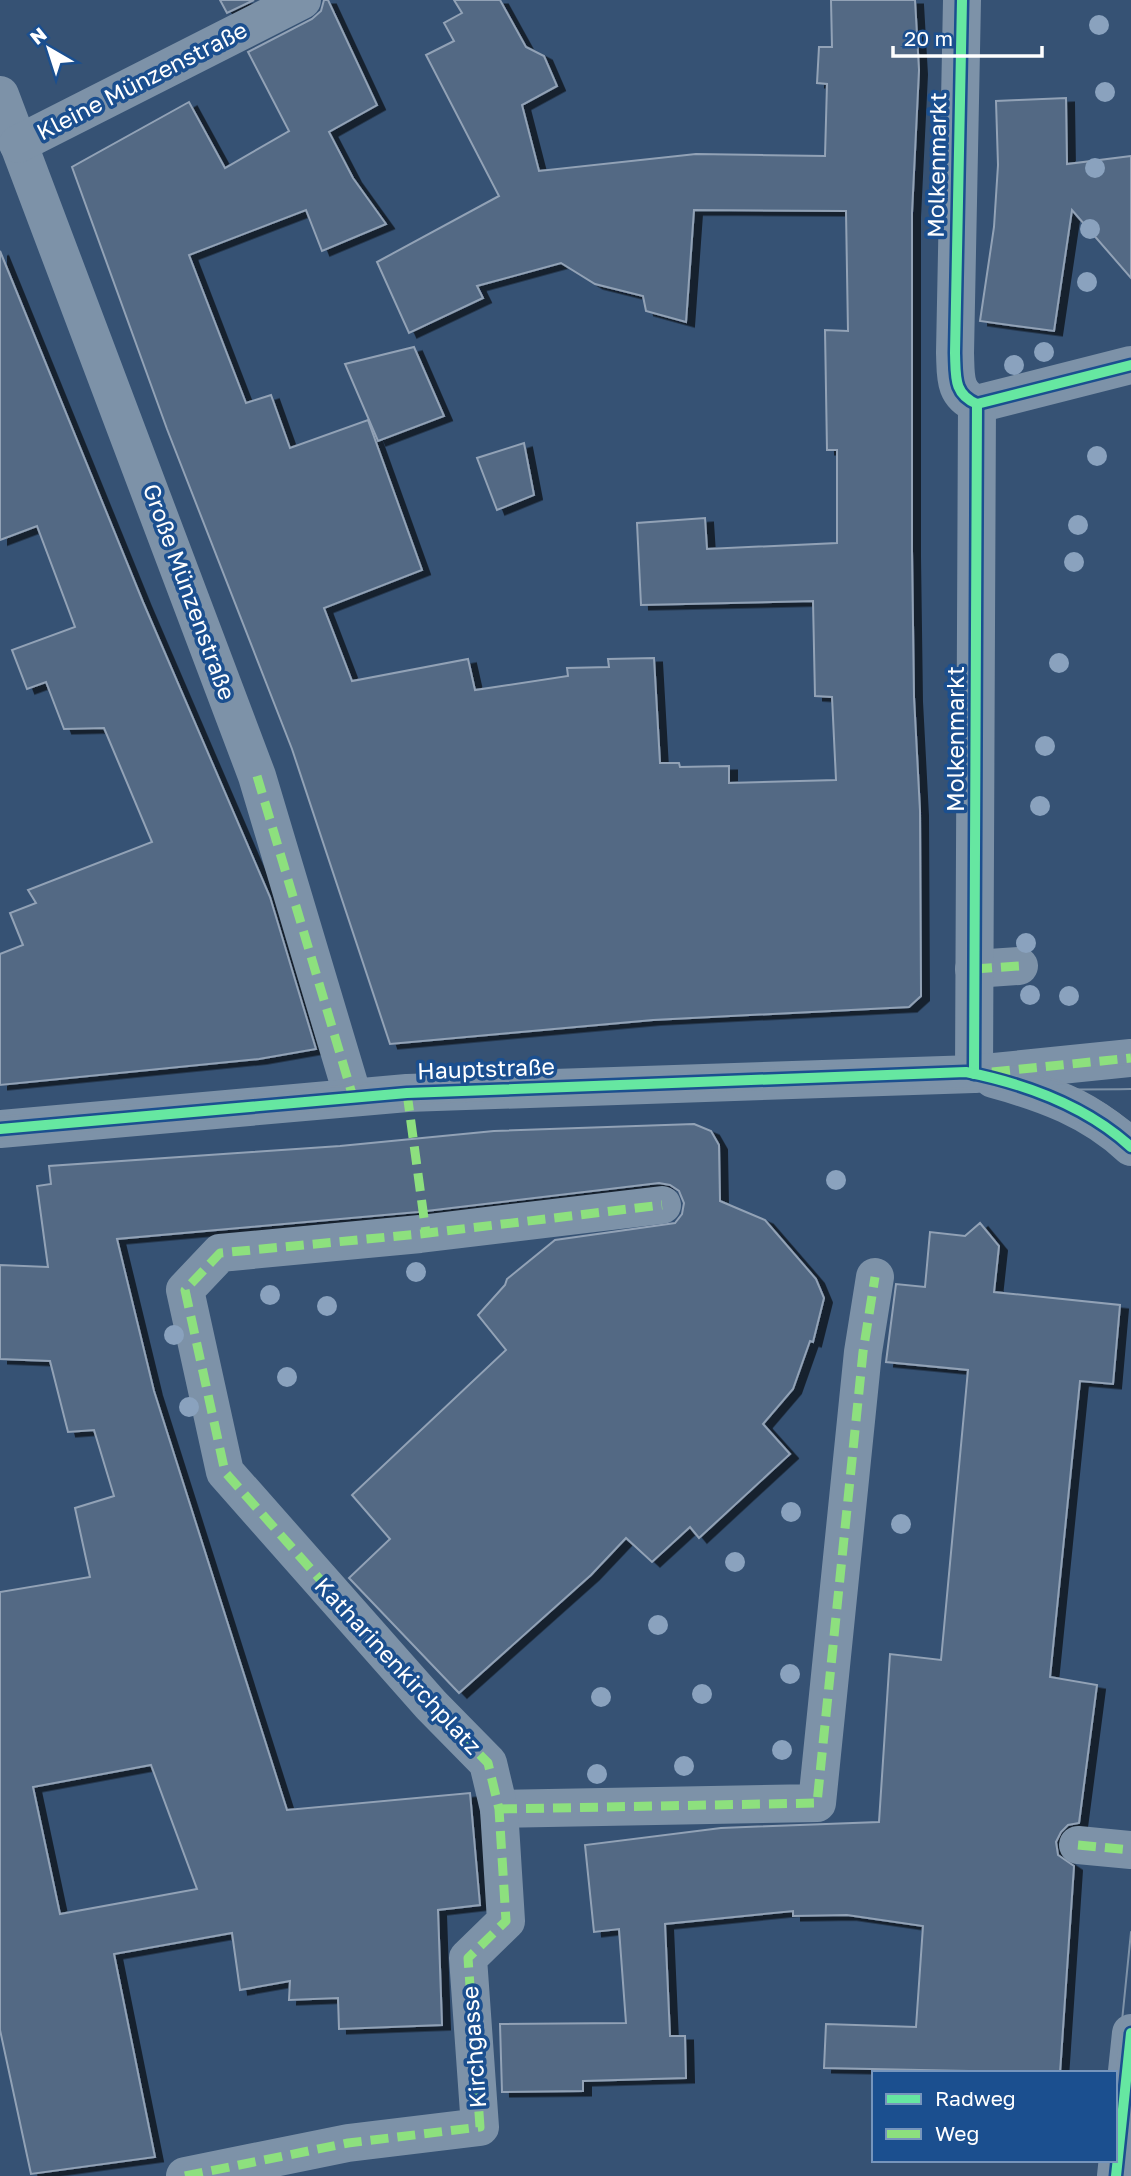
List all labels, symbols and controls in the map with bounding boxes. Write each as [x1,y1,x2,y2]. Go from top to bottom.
north arrow [14,14,84,84]
scale bar [893,14,1042,58]
street label: Kleine Münzenstraße [32,15,251,145]
text: N [25,22,51,49]
text: 20 m [904,25,953,51]
street label: Molkenmarkt [921,92,951,238]
street label: Große Münzenstraße [138,480,242,704]
street label: Molkenmarkt [941,666,969,812]
street label: Hauptstraße [417,1052,555,1084]
street label: Katharinenkirchplatz [309,1571,488,1760]
street label: Kirchgasse [455,1985,491,2109]
legend [872,2071,1117,2162]
text: Radweg [935,2085,1016,2111]
text: Weg [935,2120,979,2146]

